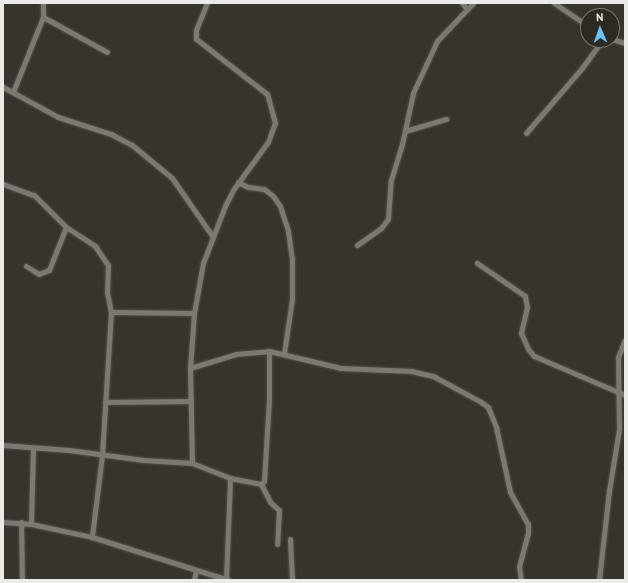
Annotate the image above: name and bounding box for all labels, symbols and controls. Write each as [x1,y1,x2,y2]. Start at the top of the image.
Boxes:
north arrow [580,8,620,48]
text: N [596,10,603,24]

